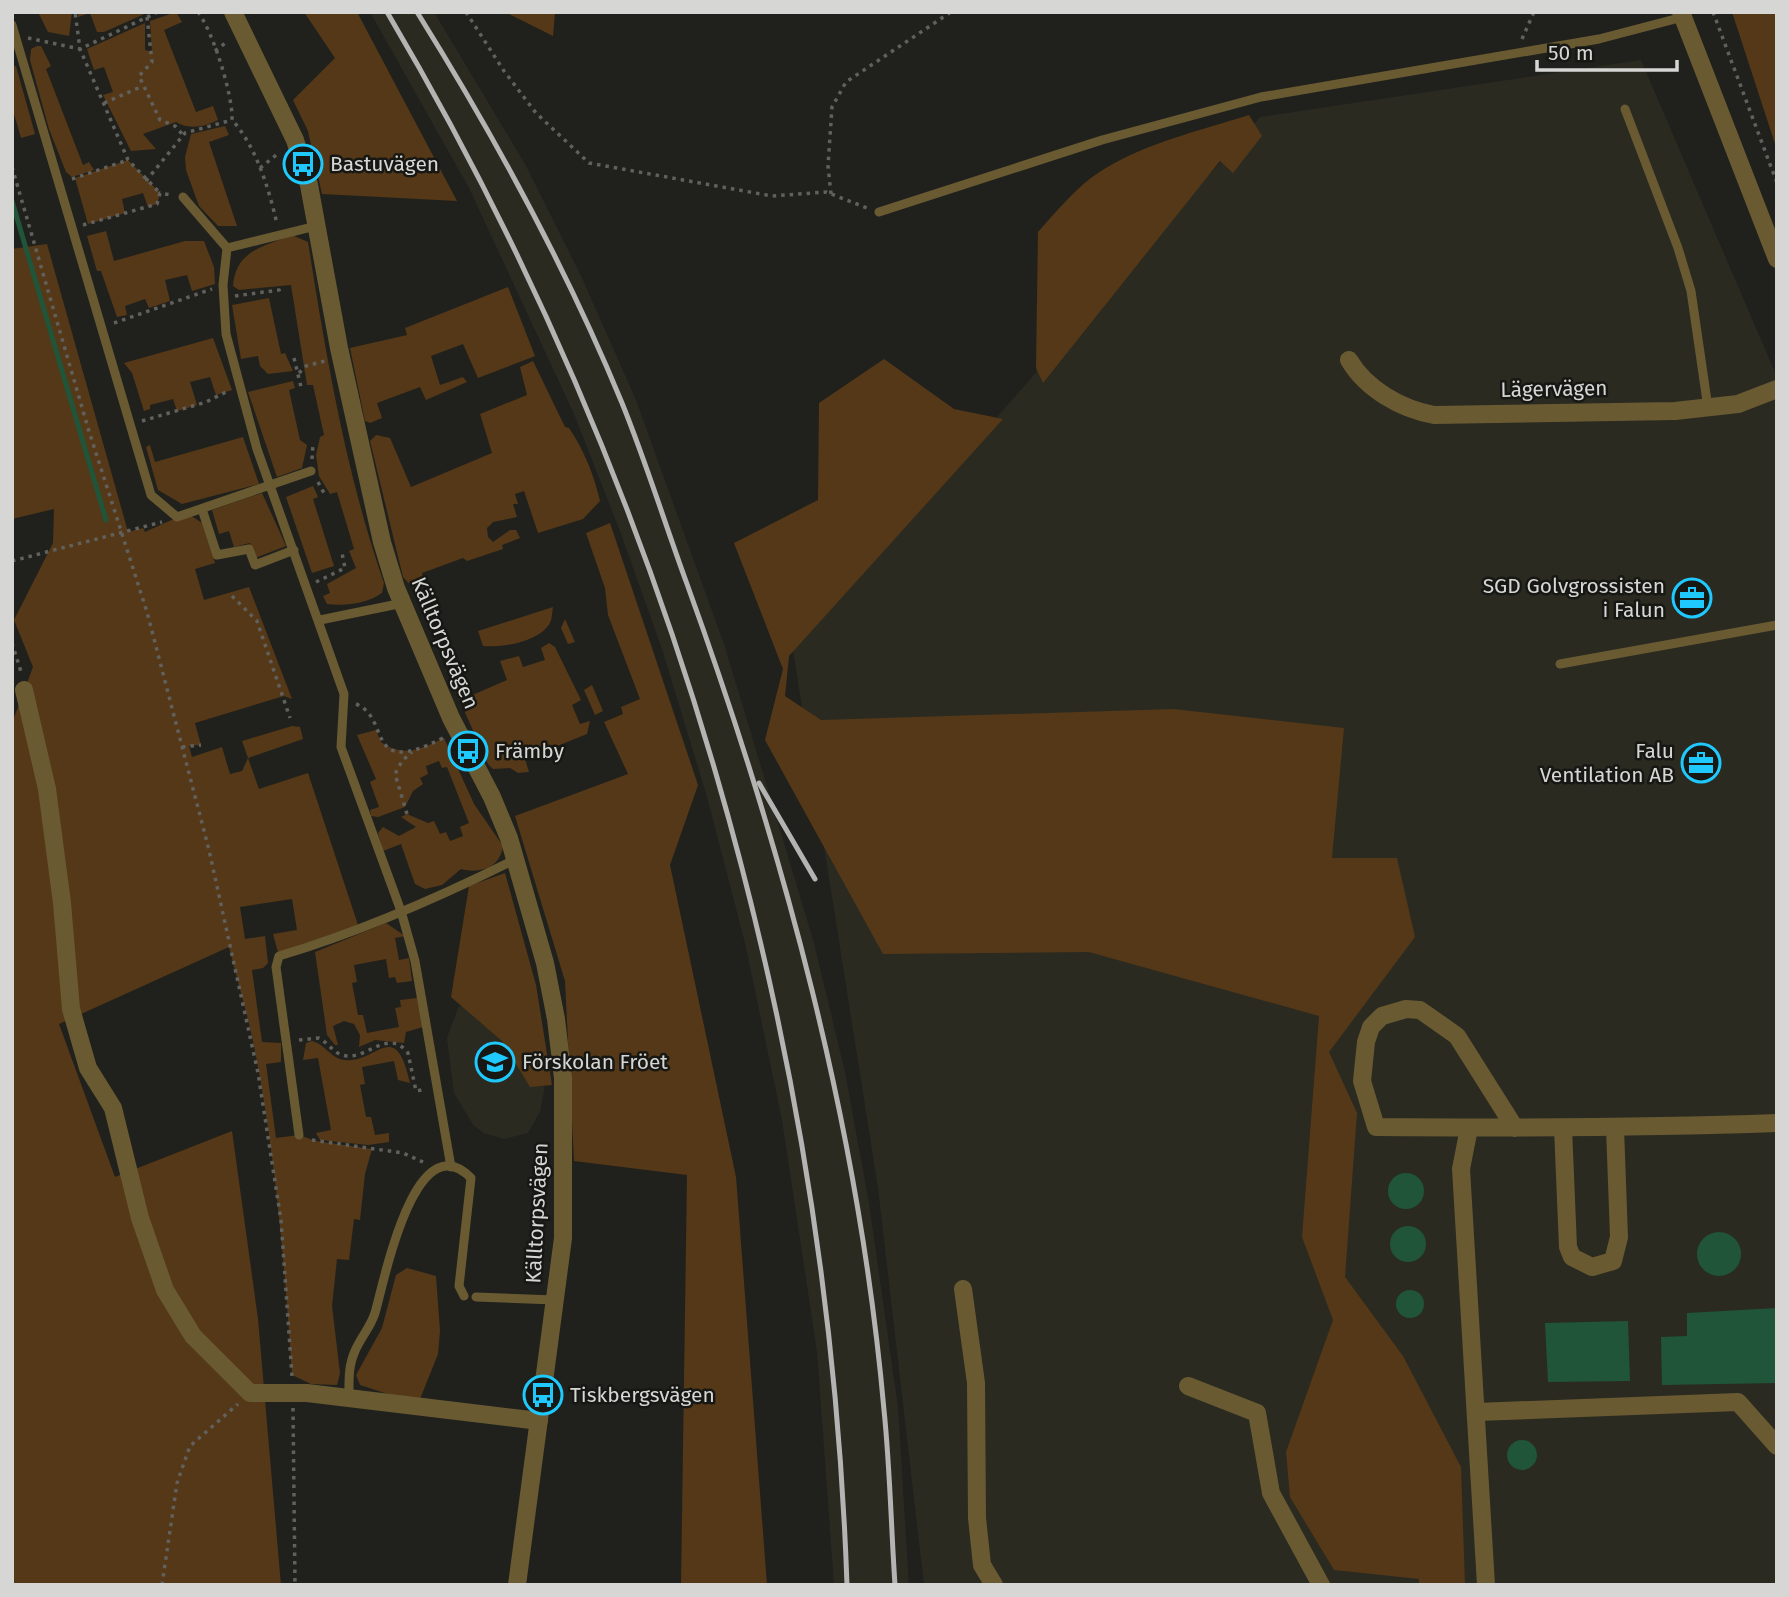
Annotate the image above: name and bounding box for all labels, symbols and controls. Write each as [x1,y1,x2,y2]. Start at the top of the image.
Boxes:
scale bar [1537,28,1677,72]
text: 50 m [1548,40,1594,66]
bus stop icon: Bastuvägen [282,143,324,185]
place label: Bastuvägen [330,151,439,177]
street label: Lägervägen [1500,375,1608,403]
street label: Källtorpsvägen [406,573,484,713]
place label: SGD Golvgrossisten i Falun [1483,573,1665,623]
office icon: SGD Golvgrossisten i Falun [1671,577,1713,619]
bus stop icon: Främby [447,730,489,772]
place label: Främby [495,738,565,764]
place label: Falu Ventilation AB [1540,738,1674,788]
office icon: Falu Ventilation AB [1680,742,1722,784]
school or university icon: Förskolan Fröet [474,1041,516,1083]
place label: Förskolan Fröet [522,1049,668,1075]
street label: Källtorpsvägen [520,1142,554,1284]
bus stop icon: Tiskbergsvägen [522,1374,564,1416]
place label: Tiskbergsvägen [570,1382,715,1408]

